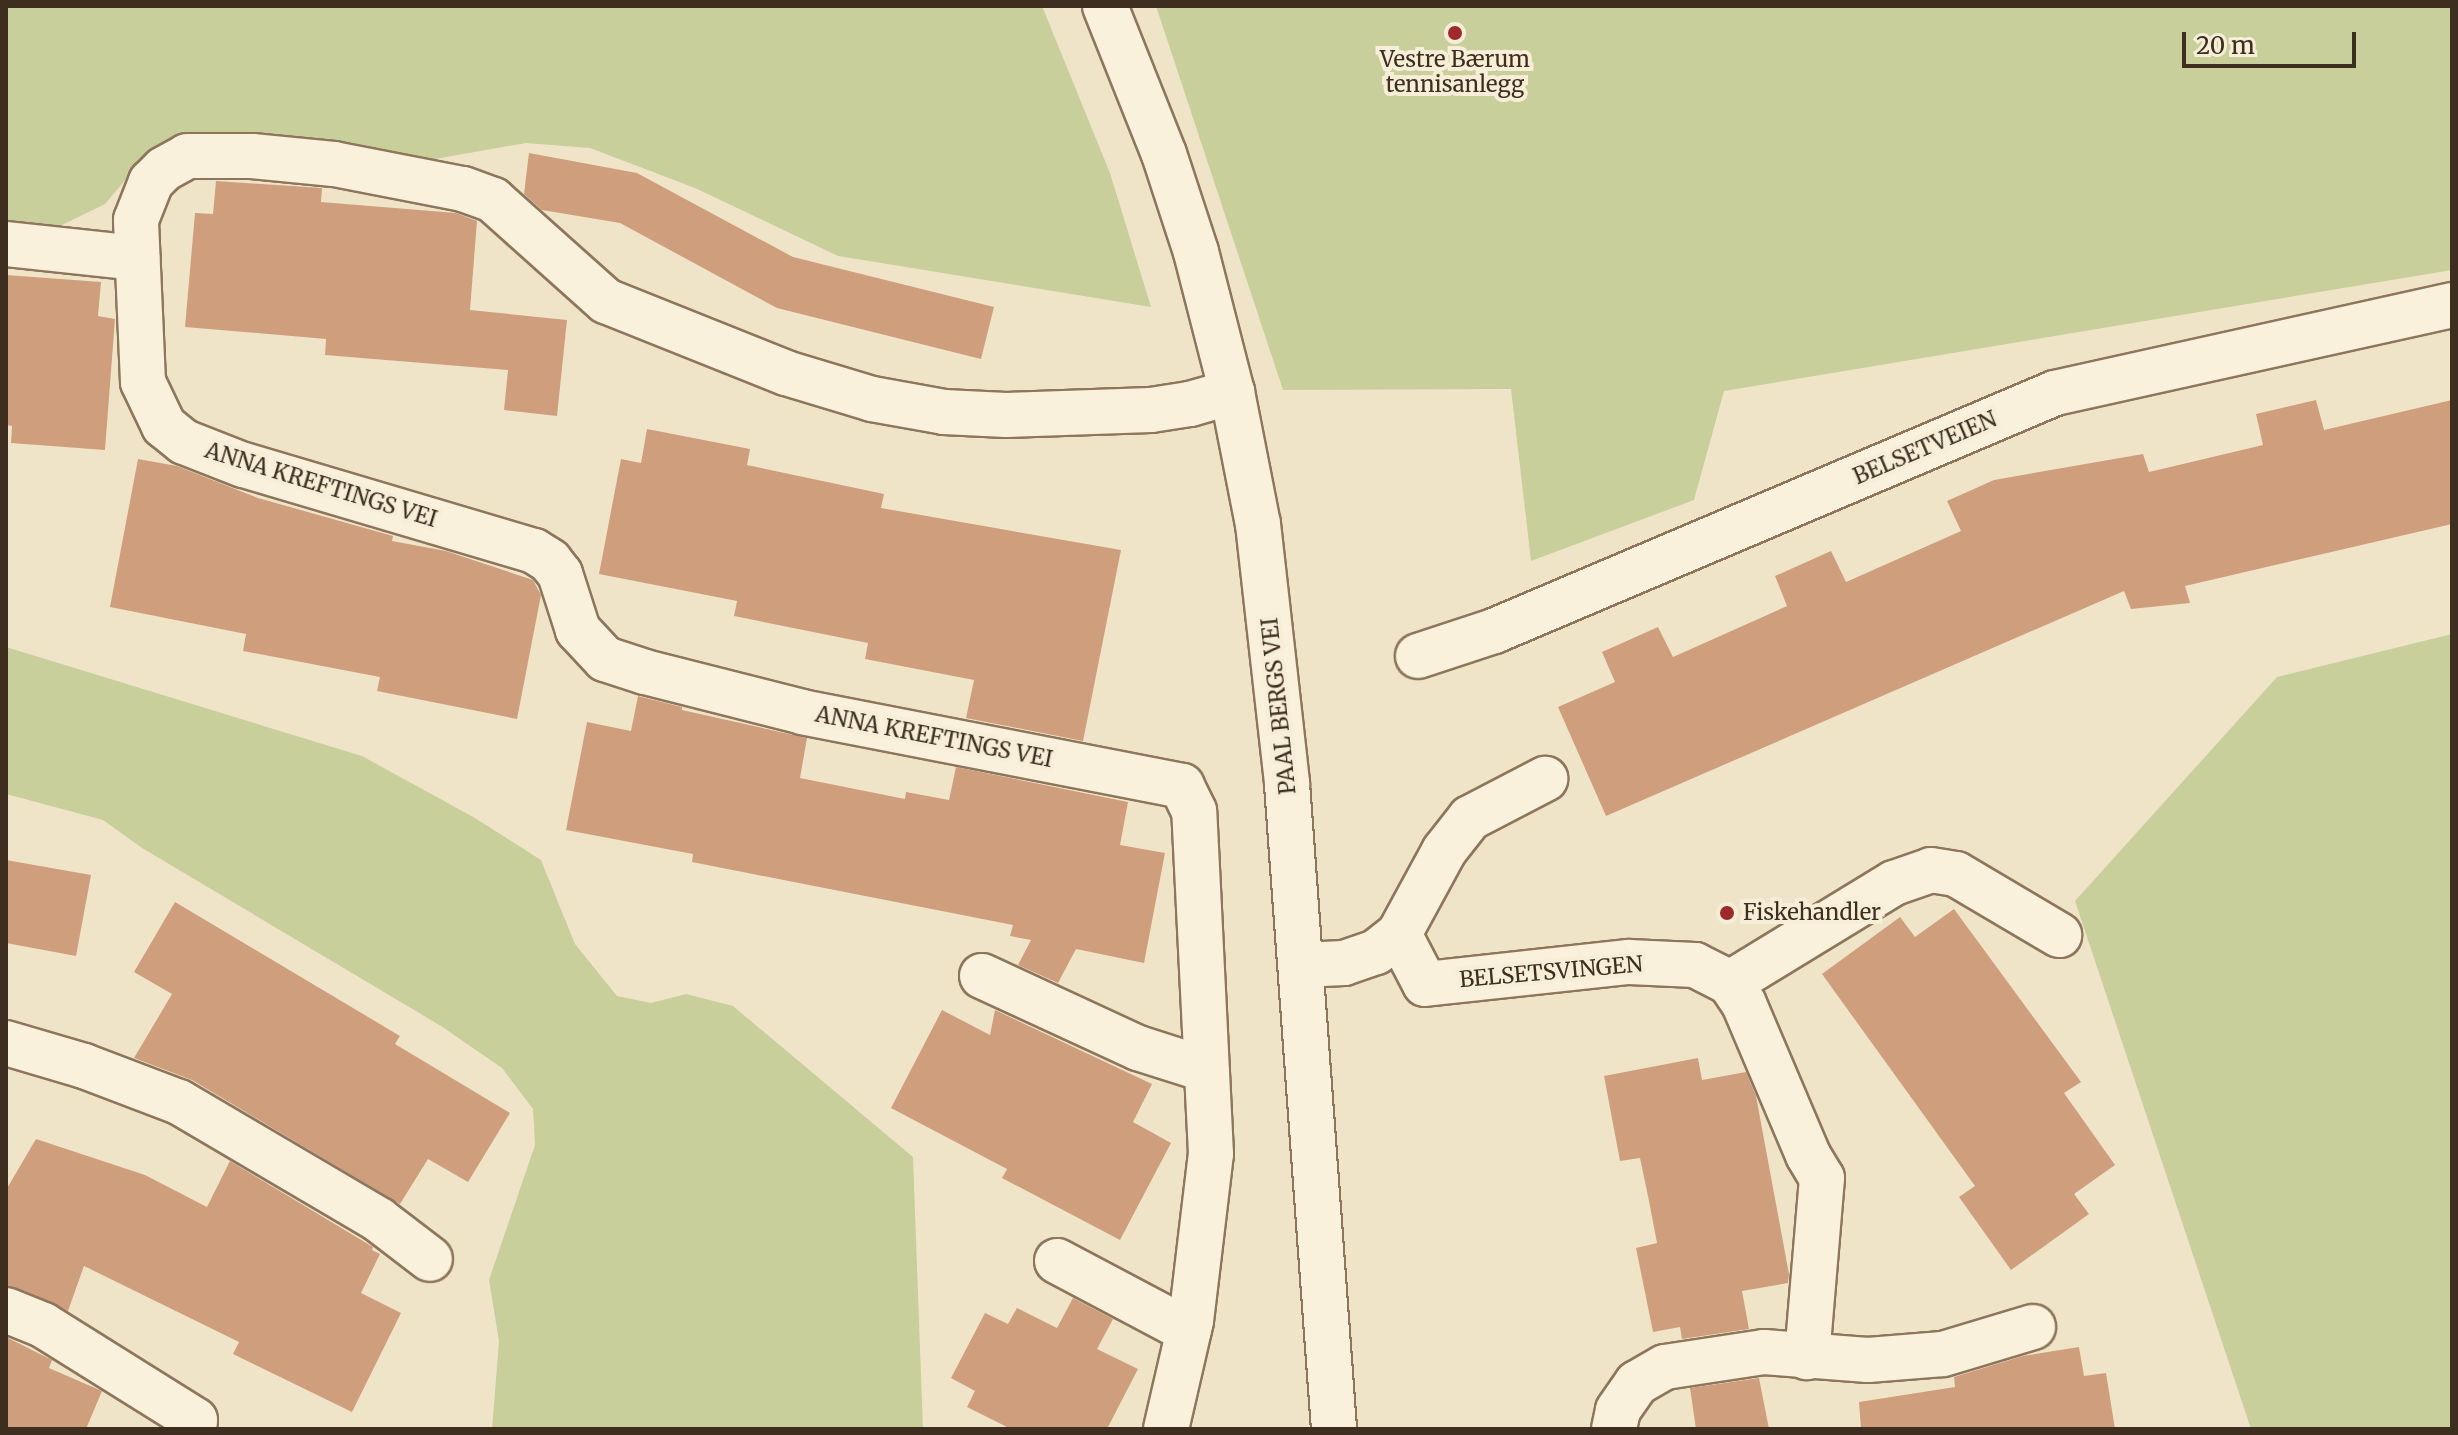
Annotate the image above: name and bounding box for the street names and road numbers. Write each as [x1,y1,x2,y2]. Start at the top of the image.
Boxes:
street label: BELSETVEIEN [1849,406,2001,490]
street label: ANNA KREFTINGS VEI [202,437,440,533]
street label: PAAL BERGS VEI [1257,616,1301,796]
street label: ANNA KREFTINGS VEI [813,701,1055,773]
street label: BELSETSVINGEN [1458,951,1644,993]

